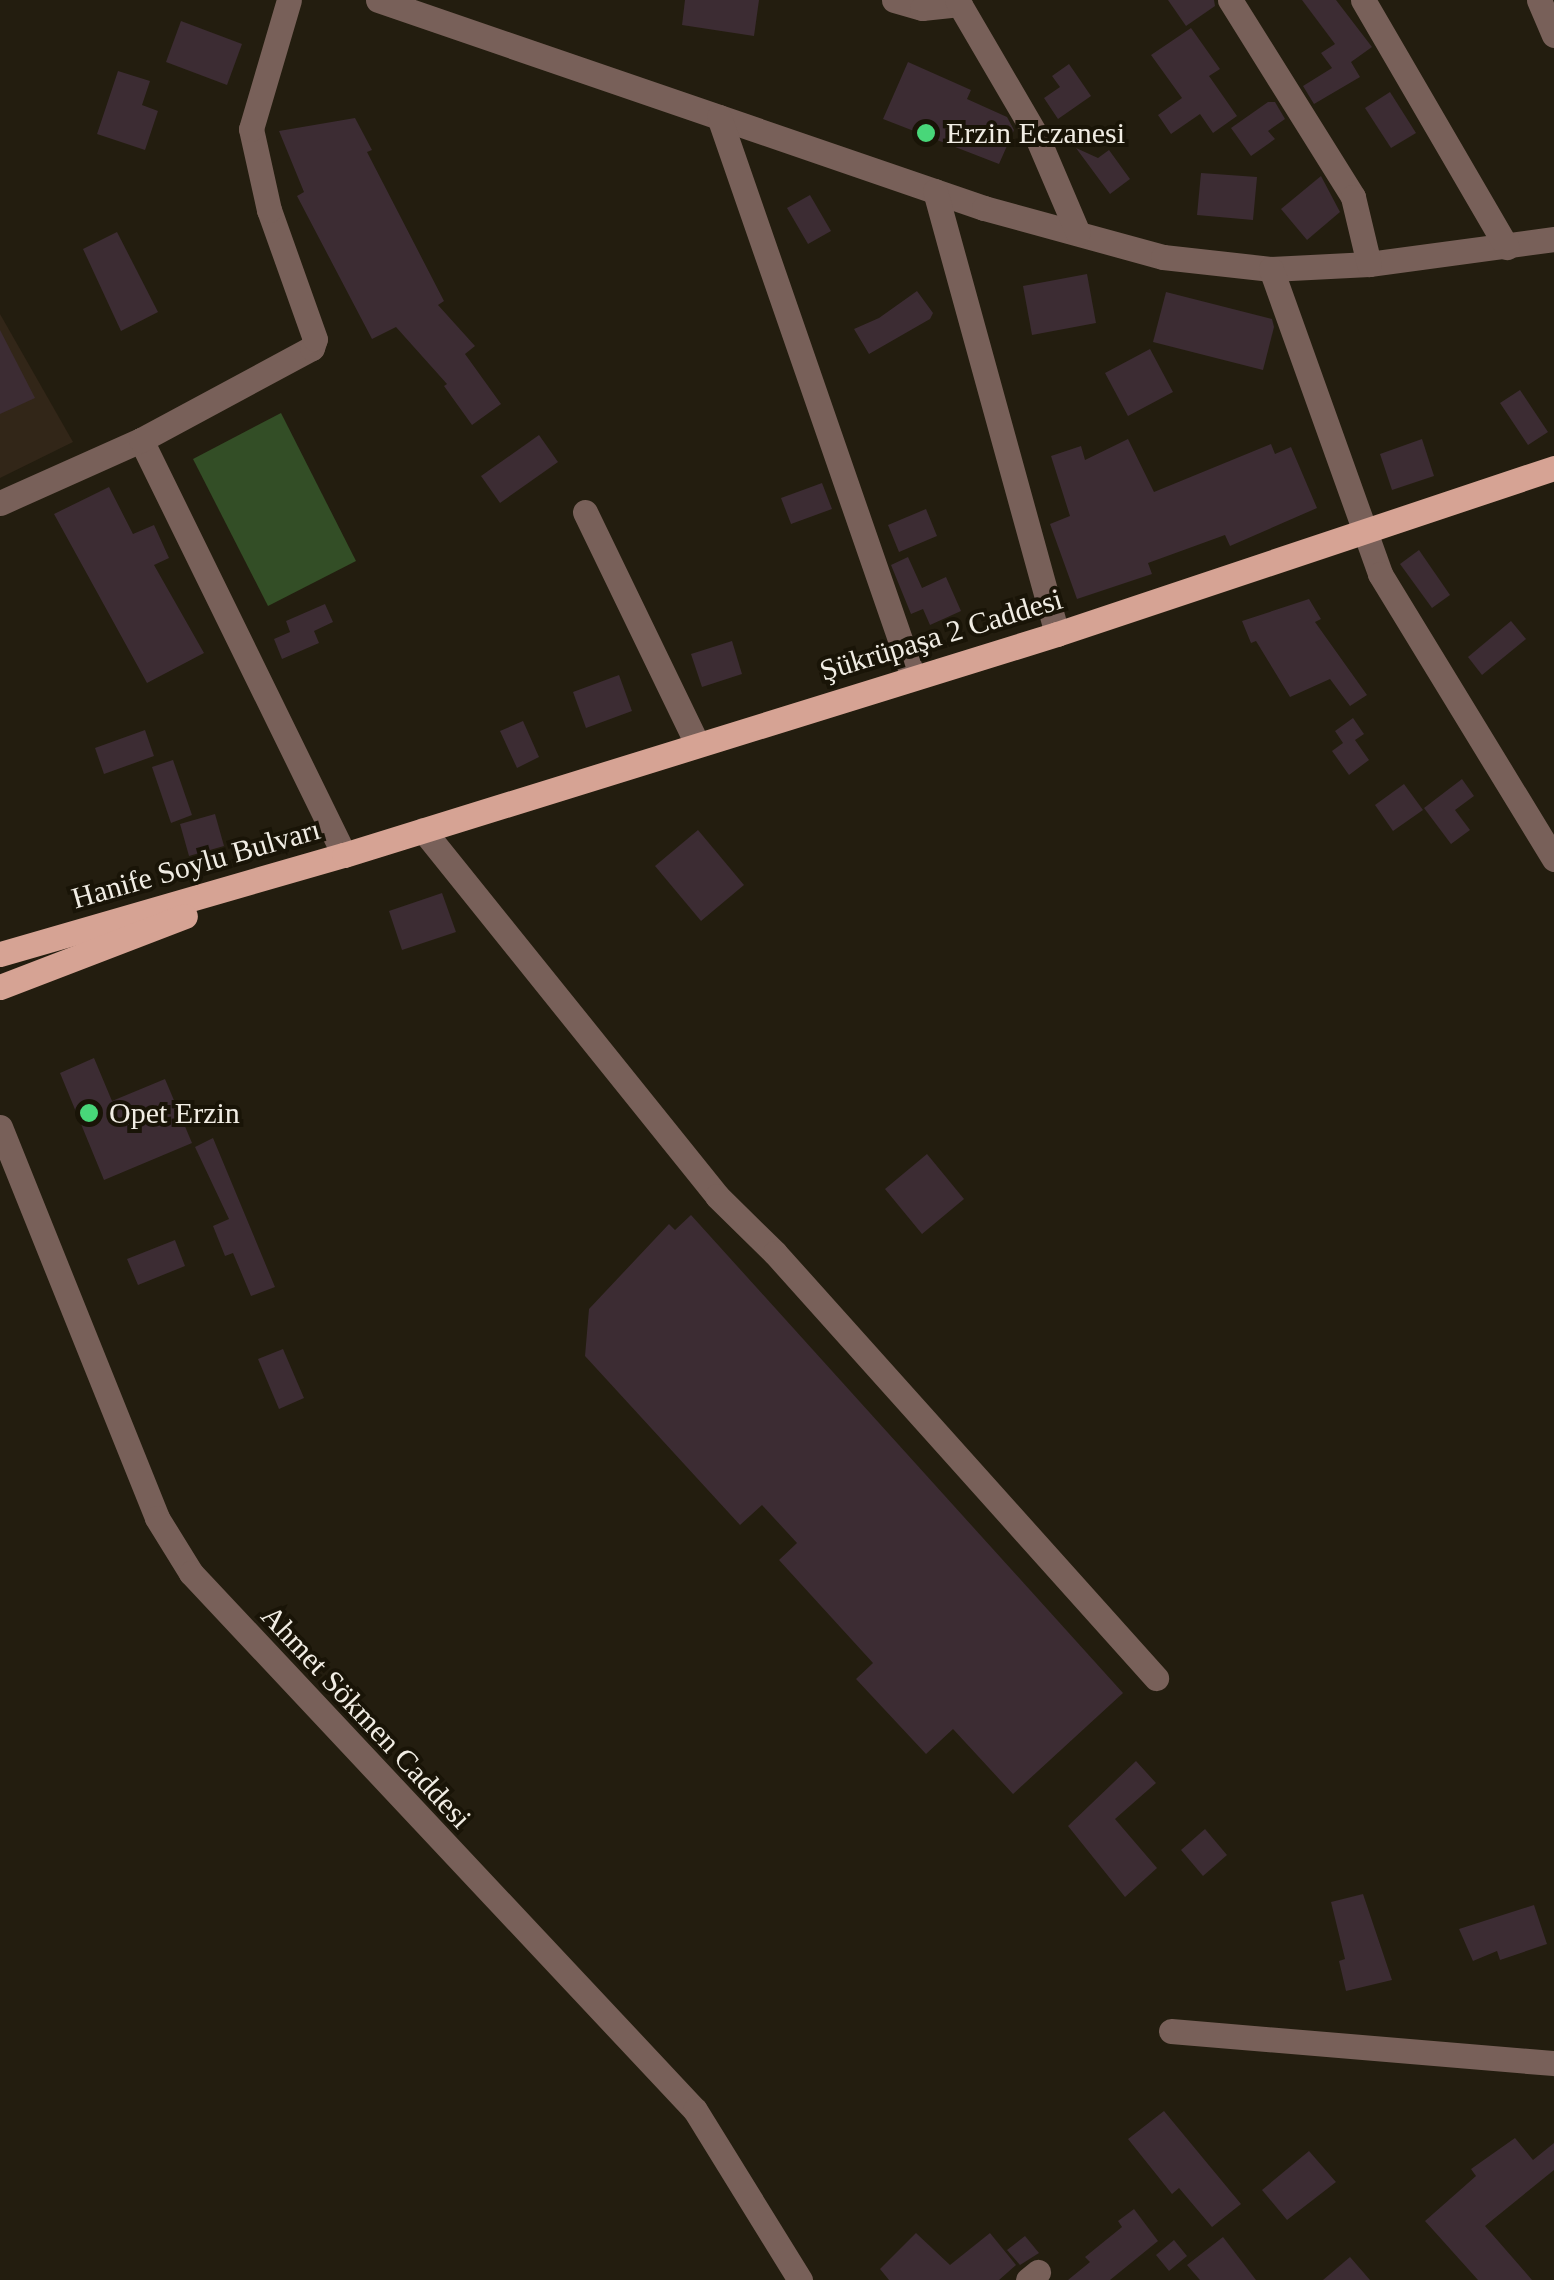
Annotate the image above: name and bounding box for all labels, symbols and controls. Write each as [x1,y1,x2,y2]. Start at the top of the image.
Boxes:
place label: Erzin Eczanesi [946,115,1125,151]
marker: Erzin Eczanesi [915,122,937,144]
street label: Şükrüpaşa 2 Caddesi [815,581,1067,689]
street label: Hanife Soylu Bulvarı [68,811,324,917]
place label: Opet Erzin [109,1095,240,1131]
marker: Opet Erzin [78,1102,100,1124]
street label: Ahmet Sökmen Caddesi [253,1598,479,1836]

